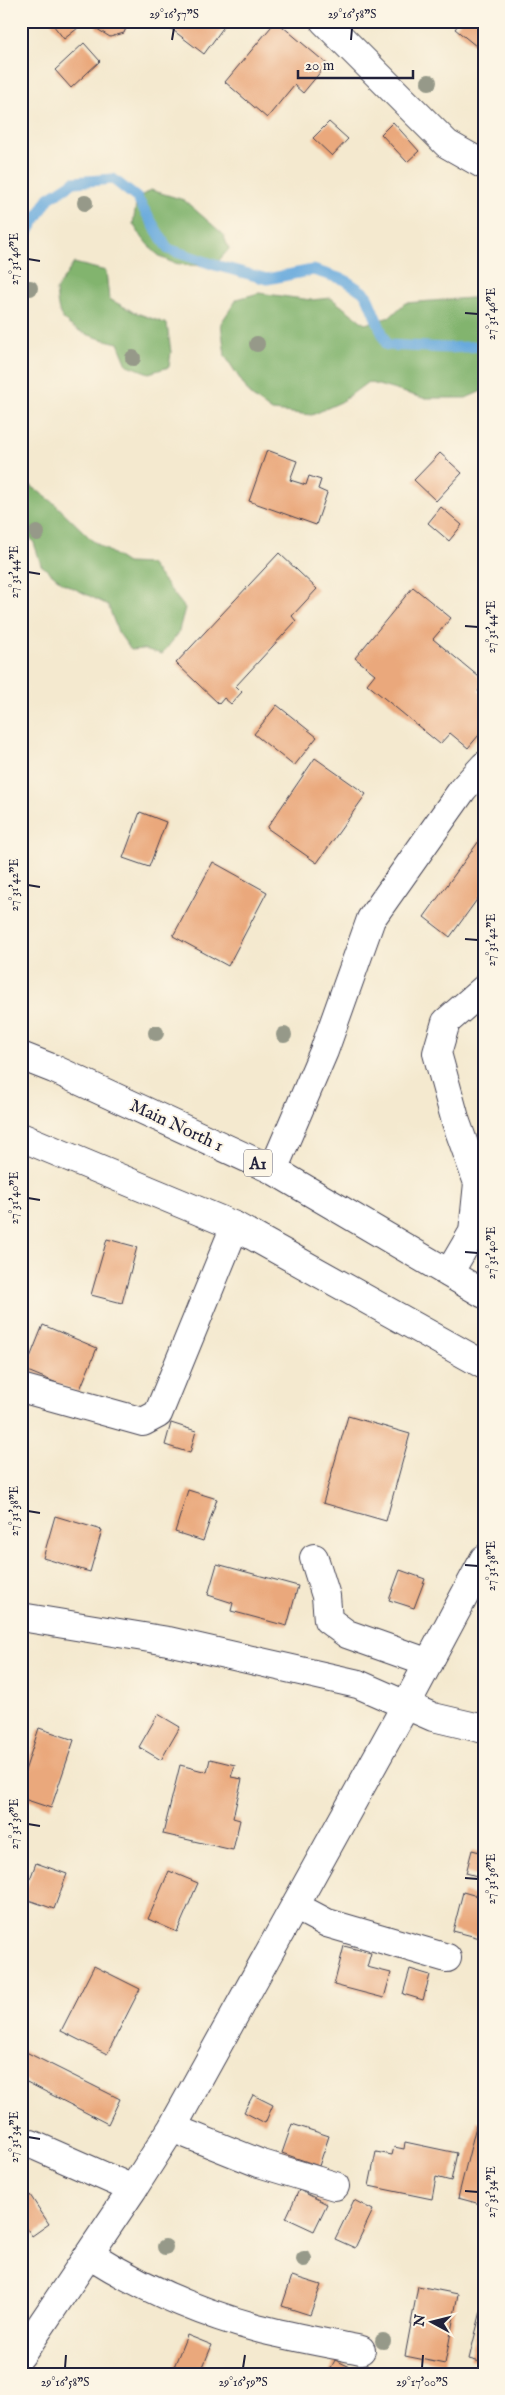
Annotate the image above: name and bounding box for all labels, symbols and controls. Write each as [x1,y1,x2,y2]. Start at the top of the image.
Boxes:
text: 29°16'57"S [149,7,199,22]
text: 29°16'58"S [328,7,376,22]
scale bar [298,48,412,80]
text: 20 m [305,56,335,75]
text: 27°31'46"E [7,233,22,285]
text: 27°31'46"E [484,288,499,340]
text: 27°31'44"E [7,545,22,599]
text: 27°31'44"E [484,600,499,654]
text: 27°31'42"E [7,859,22,911]
text: 27°31'42"E [484,914,499,966]
street label: Main North 1 [126,1095,227,1158]
road number: A1 [244,1150,272,1176]
text: 27°31'40"E [7,1171,22,1225]
text: 27°31'40"E [484,1226,499,1280]
text: 27°31'38"E [7,1486,22,1536]
text: 27°31'38"E [484,1541,499,1591]
text: 27°31'36"E [7,1799,22,1850]
text: 27°31'36"E [484,1854,499,1905]
text: 27°31'34"E [7,2111,22,2163]
text: 27°31'34"E [484,2166,499,2218]
north arrow [408,2298,458,2348]
text: N [410,2313,430,2329]
text: 29°16'58"S [41,2375,89,2390]
text: 29°16'59"S [218,2375,268,2390]
text: 29°17'00"S [396,2375,448,2390]

